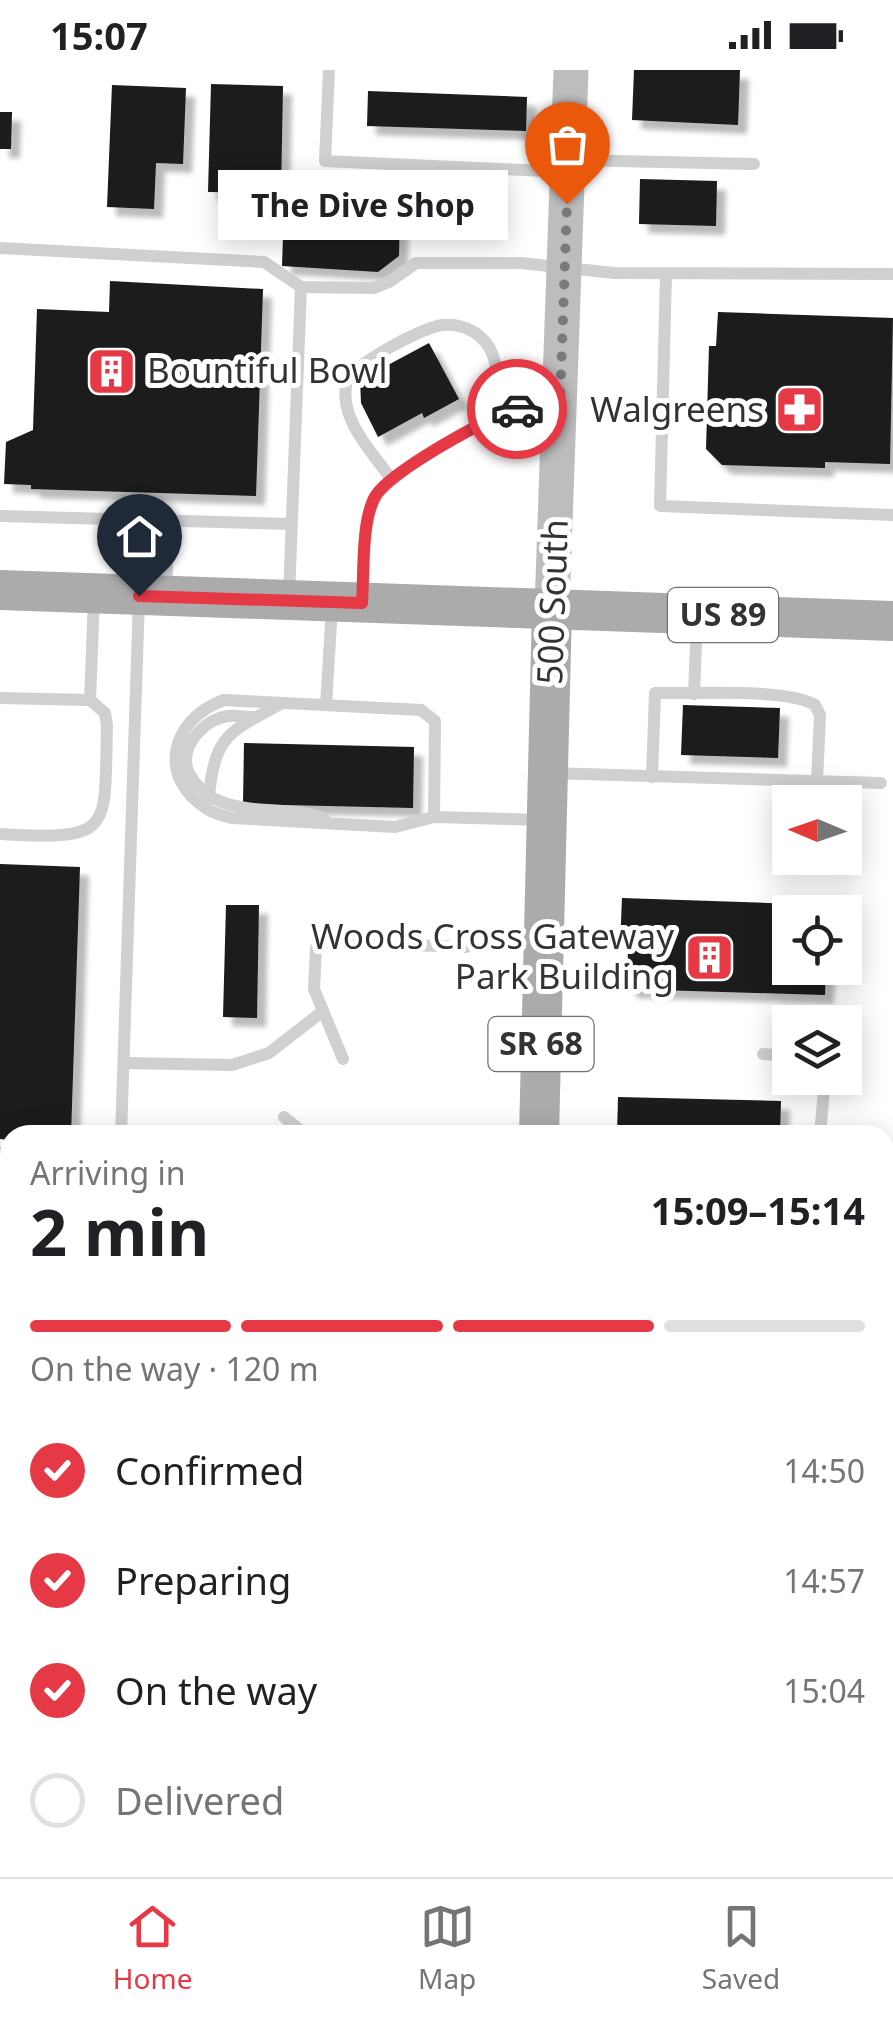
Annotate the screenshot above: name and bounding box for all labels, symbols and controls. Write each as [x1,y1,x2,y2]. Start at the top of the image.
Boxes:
text: 15:07 [50,9,148,61]
pin [525,102,610,205]
icon: bag [540,117,595,172]
callout: The Dive Shop [217,169,507,239]
text: The Dive Shop [251,183,475,226]
building icon: Bountiful Bowl [86,345,138,397]
place label: Bountiful Bowl [147,346,387,393]
courier [467,359,567,459]
icon: car [490,382,545,437]
pharmacy icon: Walgreens [773,384,825,436]
place label: Walgreens [590,385,764,432]
pin [97,494,182,597]
icon: home [112,509,167,564]
street label: 500 South [525,518,578,685]
road number: US 89 [668,588,778,642]
north arrow [772,785,862,875]
map controls [772,785,862,1095]
button: locate [772,895,862,985]
place label: Woods Cross Gateway Park Building [311,912,674,999]
building icon: Woods Cross Gateway Park Building [683,931,735,983]
button: layers [772,1005,862,1095]
road number: SR 68 [488,1017,594,1071]
text: Arriving in [30,1151,185,1194]
text: 15:09–15:14 [651,1184,865,1236]
text: 2 min [30,1187,209,1275]
text: On the way · 120 m [30,1347,319,1390]
icon: check [30,1443,85,1498]
text: Confirmed [115,1444,304,1496]
text: 14:50 [783,1449,865,1492]
icon: check [30,1553,85,1608]
text: Preparing [115,1554,291,1606]
text: 14:57 [783,1559,865,1602]
icon: check [30,1663,85,1718]
text: On the way [115,1664,317,1716]
text: 15:04 [783,1669,865,1712]
text: Delivered [115,1774,284,1826]
tab: Home [113,1899,192,1997]
tab: Map [418,1899,476,1997]
tab: Saved [702,1899,780,1997]

